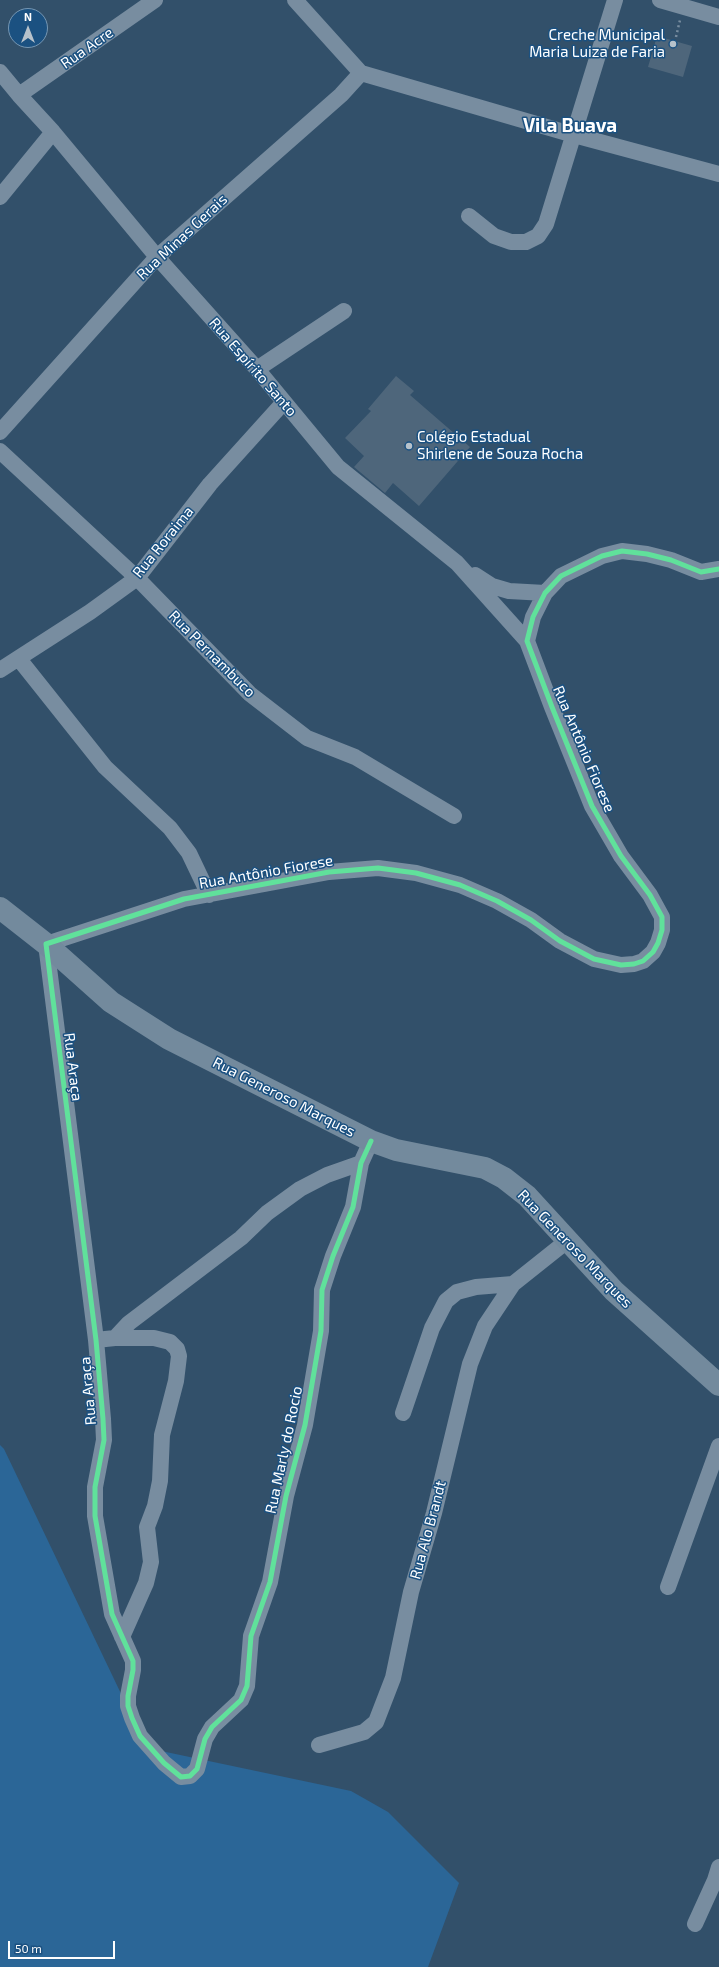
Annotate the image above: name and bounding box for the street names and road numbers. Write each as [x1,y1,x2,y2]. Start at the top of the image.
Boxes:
street label: Rua Acre [57,23,117,73]
street label: Rua Minas Gerais [133,190,231,284]
street label: Rua Espírito Santo [205,314,301,420]
street label: Rua Roraima [129,503,197,581]
street label: Rua Pernambuco [165,607,259,701]
street label: Rua Antônio Fiorese [549,683,619,815]
street label: Rua Antônio Fiorese [198,851,334,893]
street label: Rua Araça [60,1032,86,1102]
street label: Rua Generoso Marques [210,1053,358,1141]
street label: Rua Generoso Marques [514,1186,636,1312]
street label: Rua Araça [76,1356,100,1426]
street label: Rua Marly do Rocio [262,1385,306,1515]
street label: Rua Alo Brandt [406,1479,450,1581]

